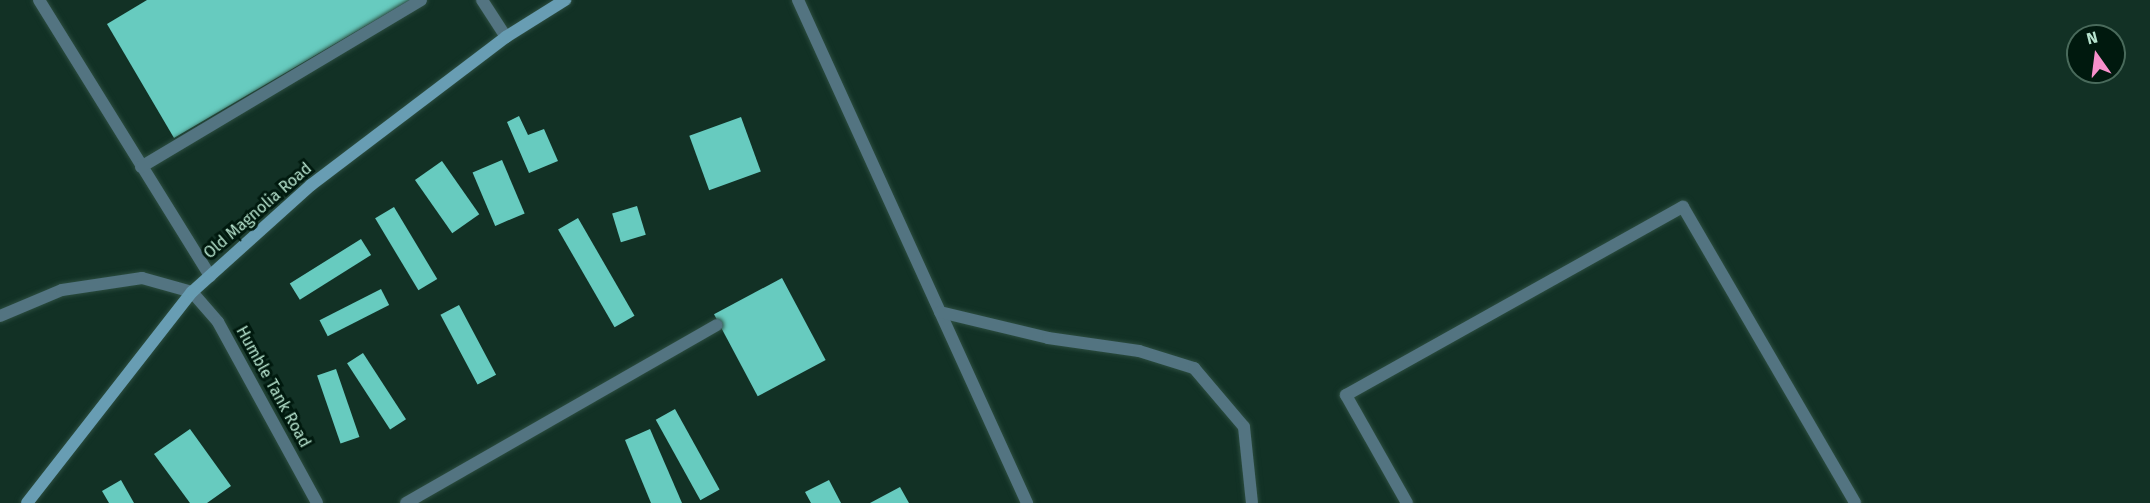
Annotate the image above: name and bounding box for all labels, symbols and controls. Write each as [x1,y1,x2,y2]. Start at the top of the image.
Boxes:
north arrow [2066,24,2126,84]
text: N [2085,27,2099,48]
street label: Old Magnolia Road [200,159,316,263]
street label: Humble Tank Road [232,323,314,451]

